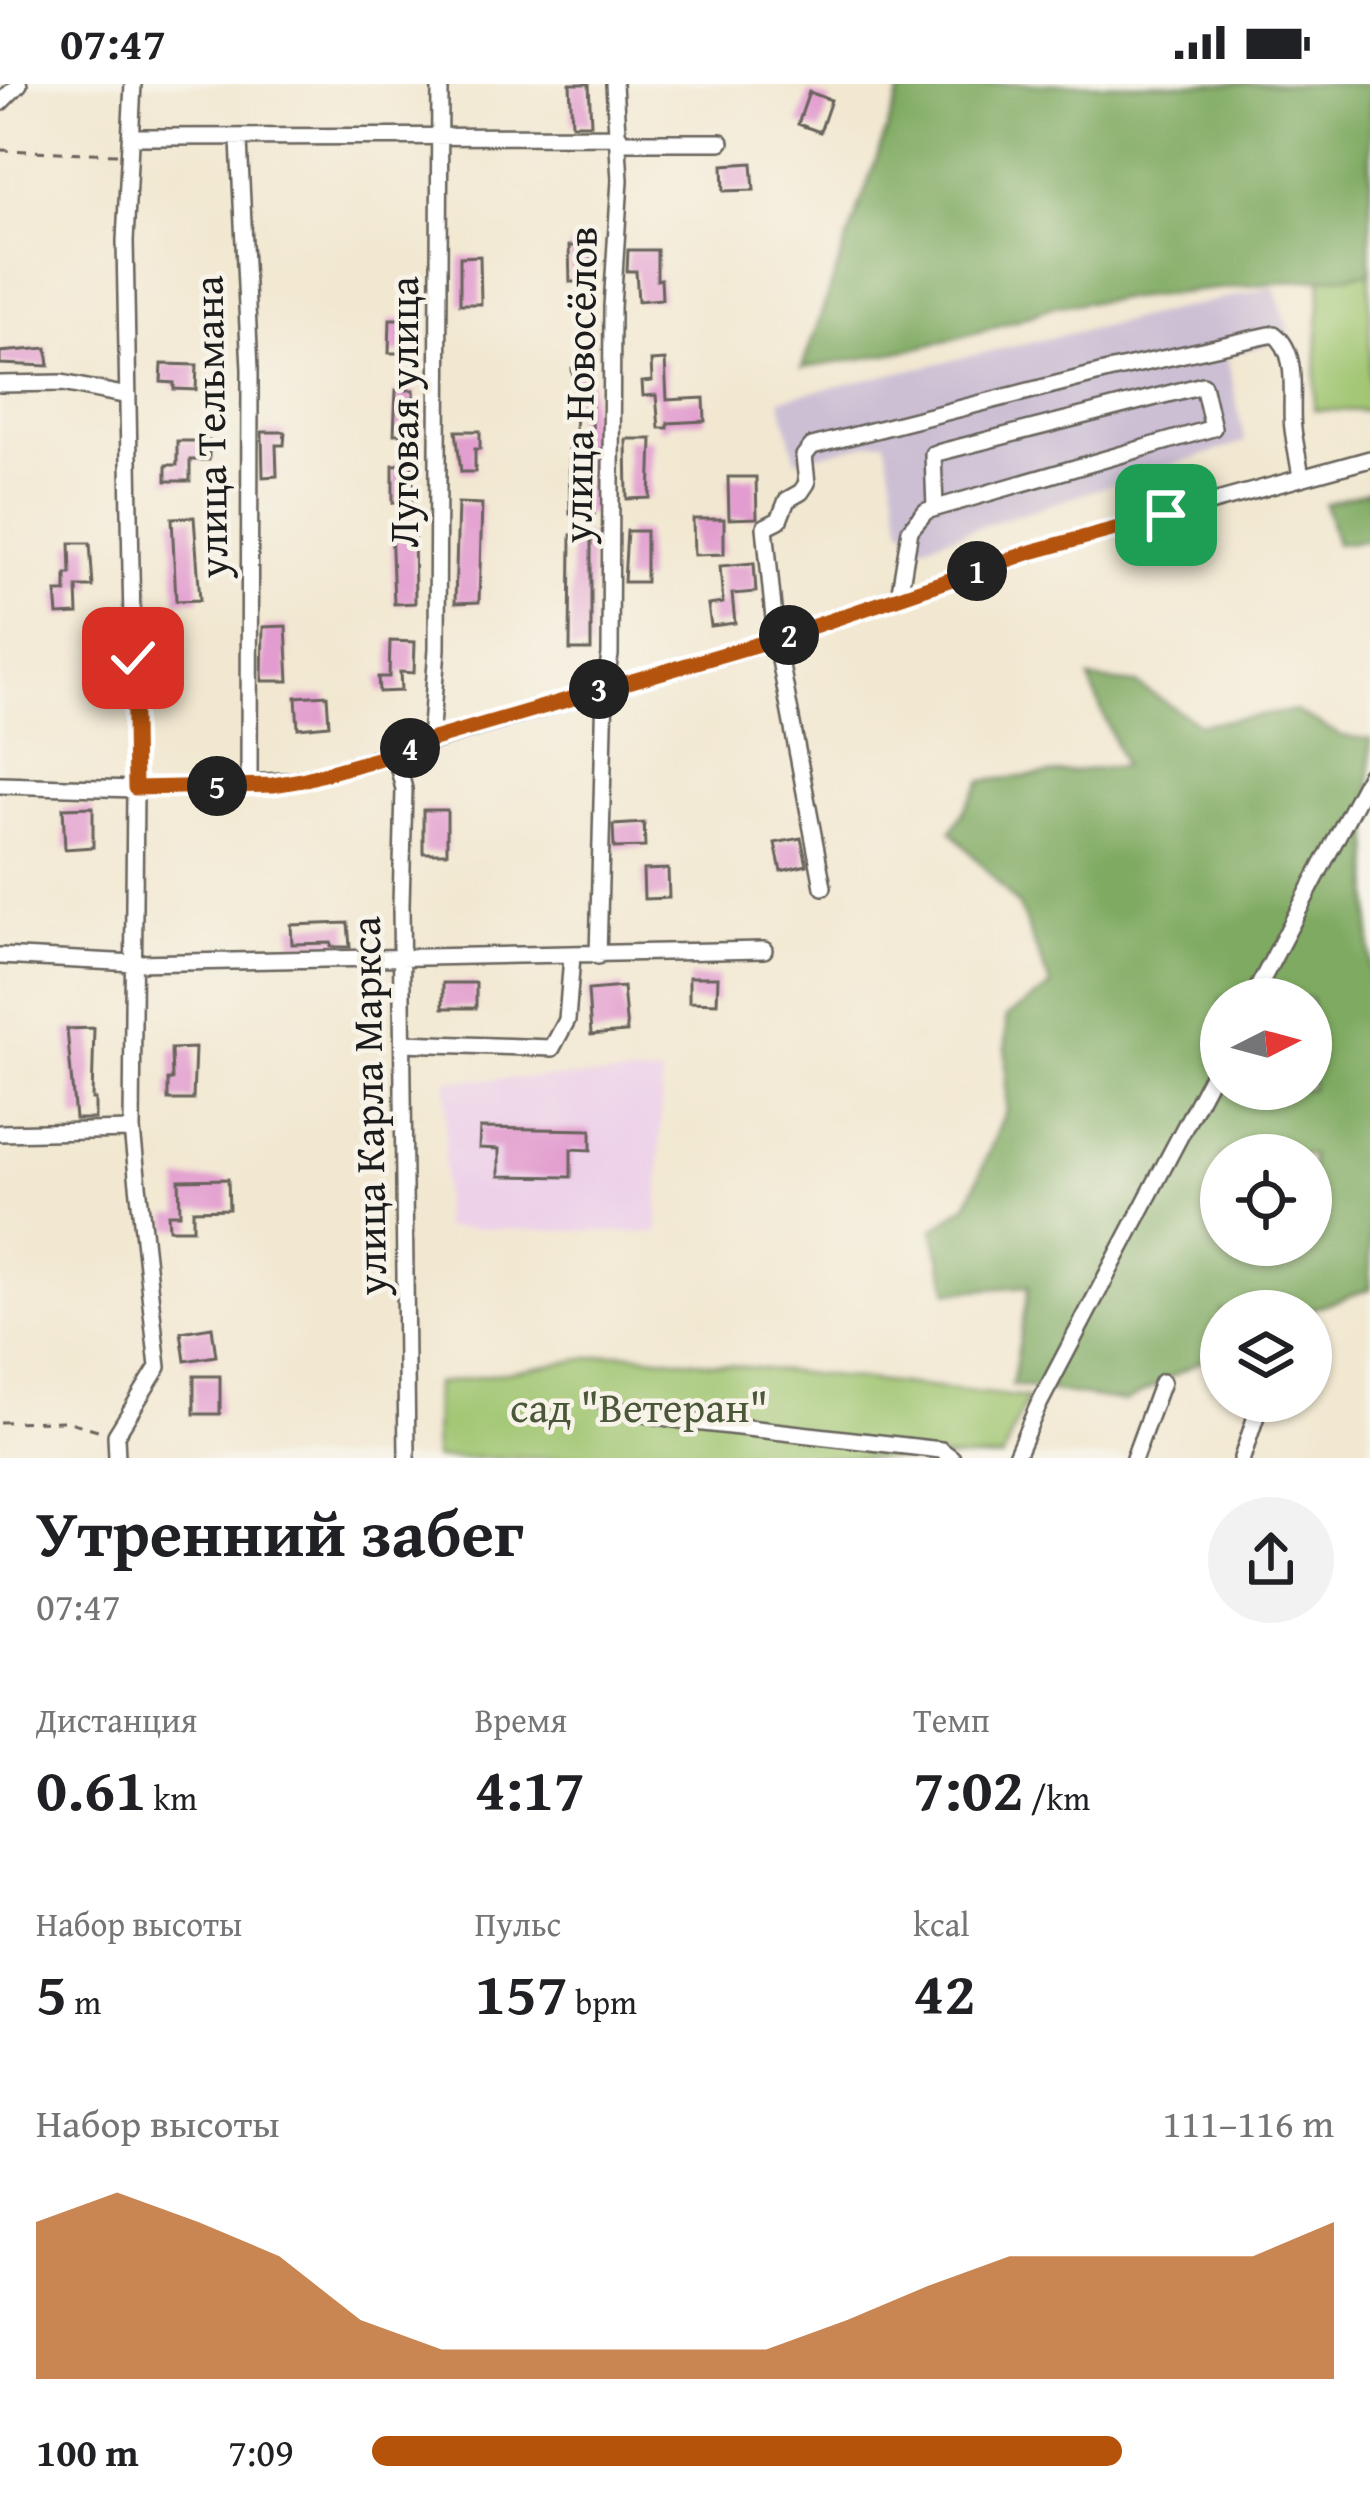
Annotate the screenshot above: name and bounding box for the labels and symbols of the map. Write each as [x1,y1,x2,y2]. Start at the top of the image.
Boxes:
street label: улица Новосёлов [545,226,612,545]
street label: улица Тельмана [176,275,243,580]
street label: Луговая улица [372,276,433,548]
pin [1115,464,1217,566]
pin: 1 [947,541,1007,601]
pin: 2 [759,605,819,665]
pin [82,607,184,709]
pin: 3 [569,659,629,719]
pin: 4 [380,718,440,778]
pin: 5 [187,756,247,816]
street label: улица Карла Маркса [334,916,401,1297]
north arrow [1200,978,1332,1110]
park label: сад "Ветеран" [510,1376,768,1437]

